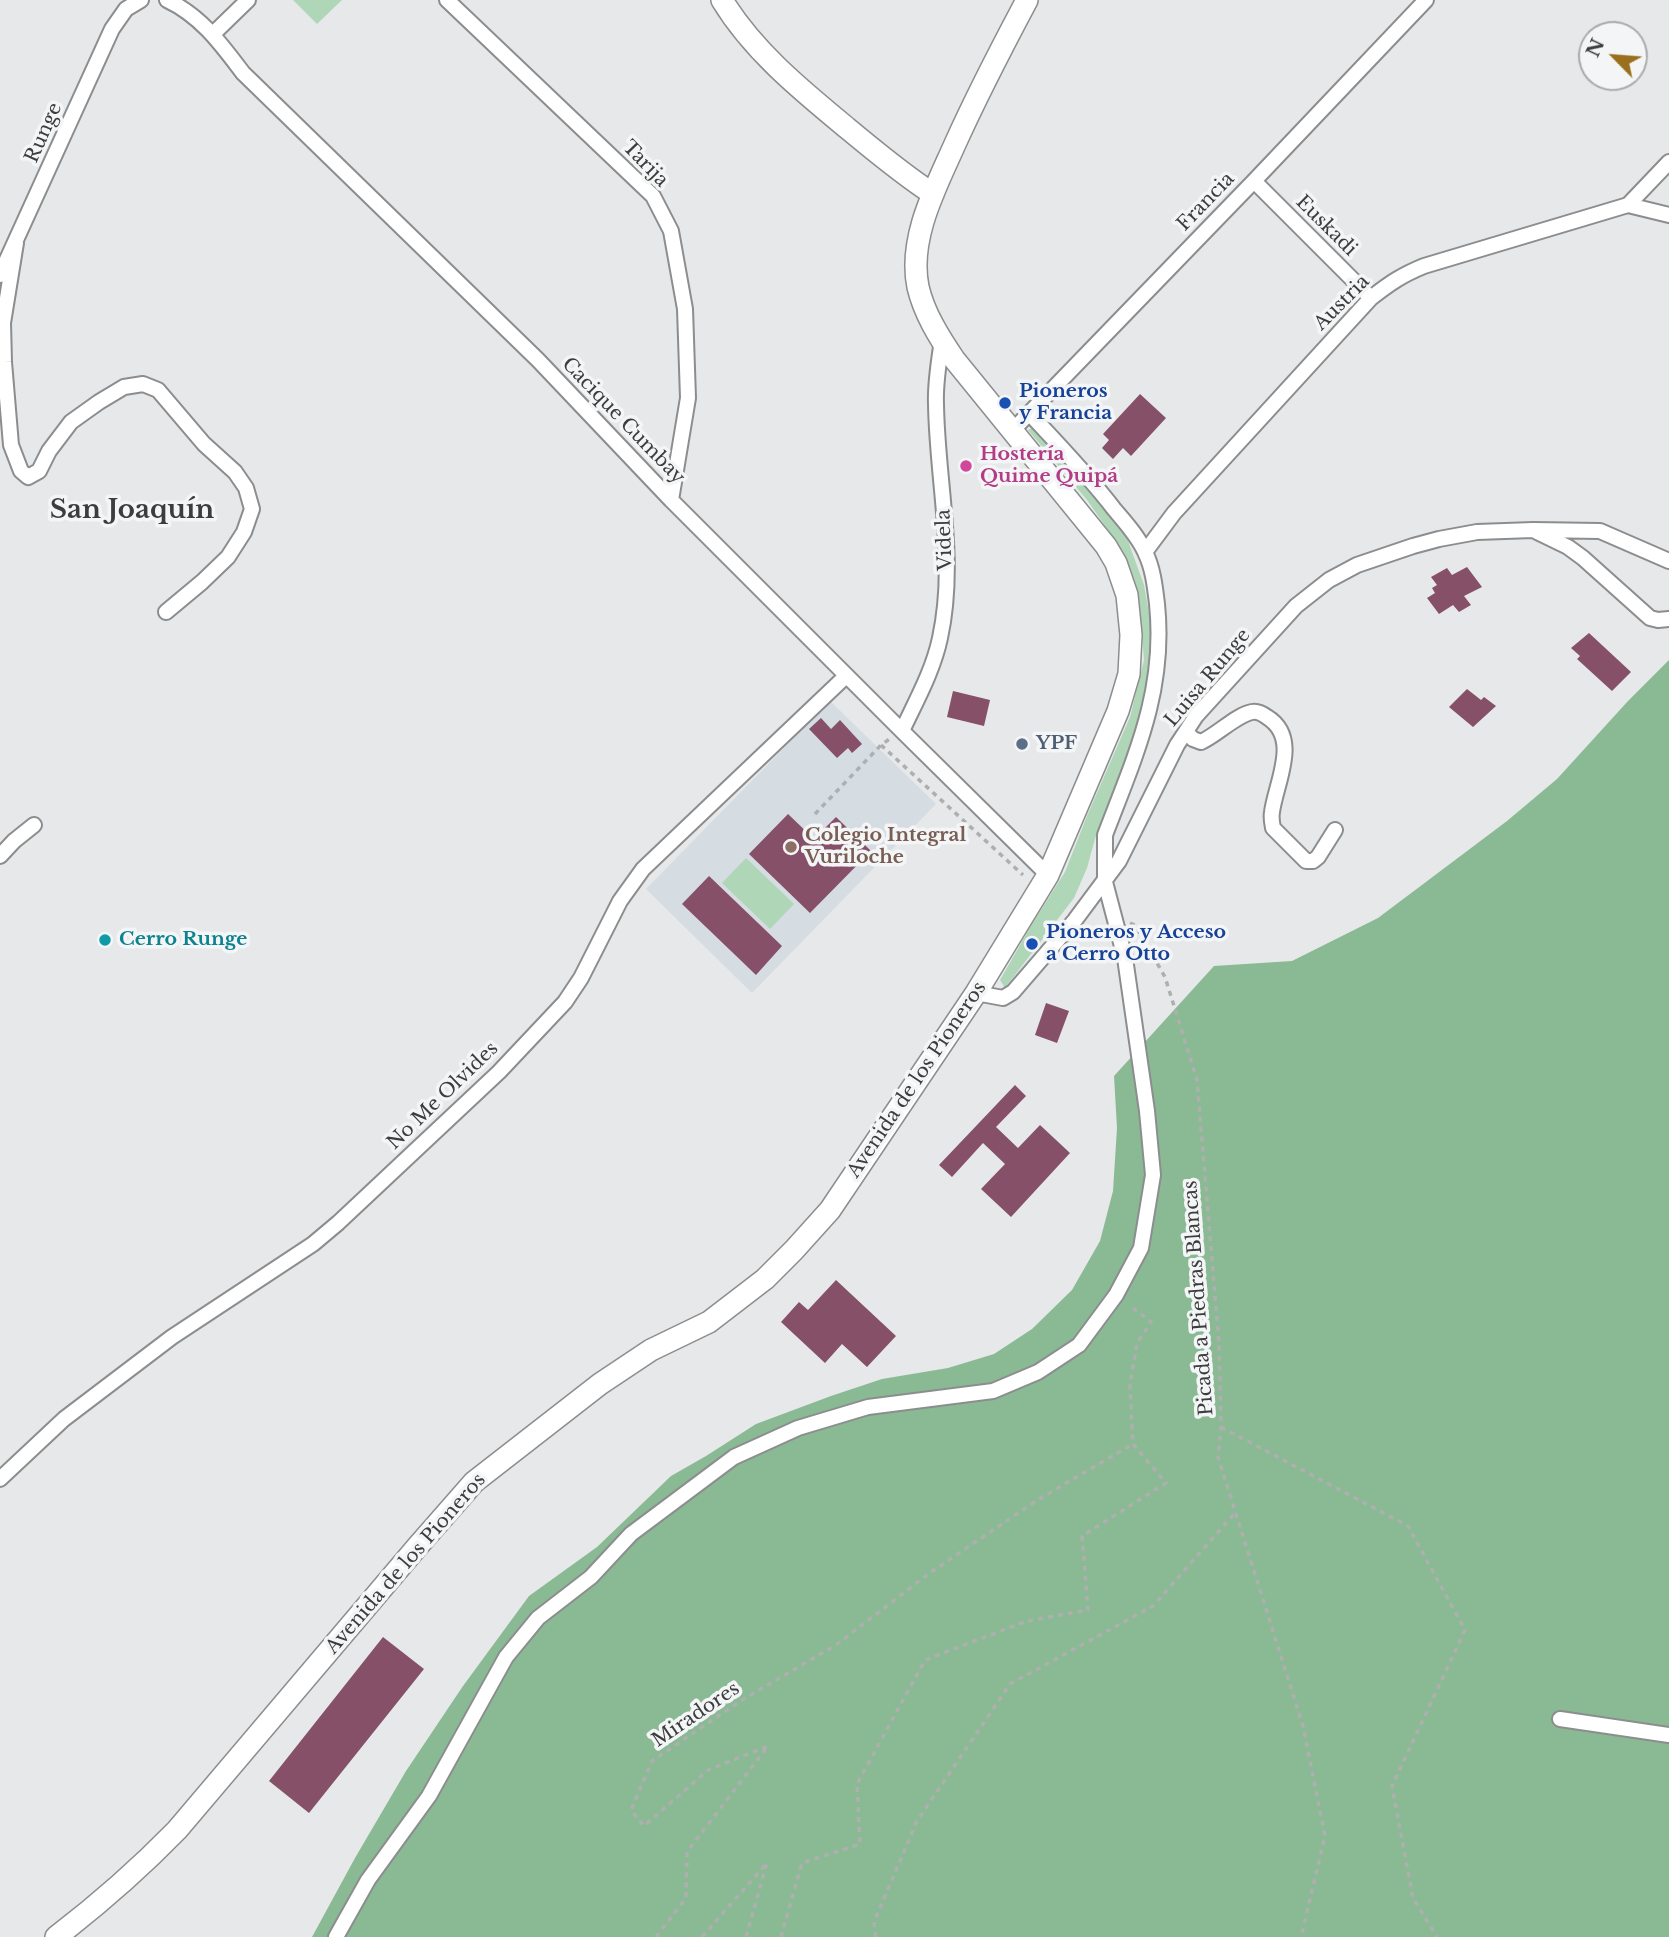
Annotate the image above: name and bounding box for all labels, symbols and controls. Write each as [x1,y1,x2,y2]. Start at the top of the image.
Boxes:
north arrow [1578,21,1648,91]
text: N [1581,35,1610,61]
street label: Runge [21,100,67,166]
street label: Tarija [617,136,673,192]
street label: Francia [1173,168,1239,236]
street label: Euskadi [1291,191,1361,261]
street label: Austria [1310,271,1374,335]
street label: Cacique Cumbay [557,353,689,489]
place label: Pioneros y Francia [1019,381,1112,425]
marker: Pioneros y Francia [997,395,1013,411]
place label: Hostería Quime Quipá [980,444,1118,488]
marker: Hostería Quime Quipá [958,458,974,474]
district label: San Joaquín [50,495,214,527]
street label: Videla [933,509,957,571]
street label: Luisa Runge [1161,624,1255,732]
place label: YPF [1036,733,1077,755]
marker: YPF [1014,736,1030,752]
place label: Colegio Integral Vuriloche [805,825,966,869]
marker: Colegio Integral Vuriloche [783,839,799,855]
place label: Pioneros y Acceso a Cerro Otto [1046,922,1226,966]
place label: Cerro Runge [119,929,247,951]
marker: Cerro Runge [97,932,113,948]
marker: Pioneros y Acceso a Cerro Otto [1024,936,1040,952]
street label: Avenida de los Pioneros [843,978,991,1182]
street label: No Me Olvides [383,1037,503,1155]
street label: Picada a Piedras Blancas [1179,1180,1219,1416]
street label: Avenida de los Pioneros [321,1469,491,1659]
street label: Miradores [648,1677,744,1753]

